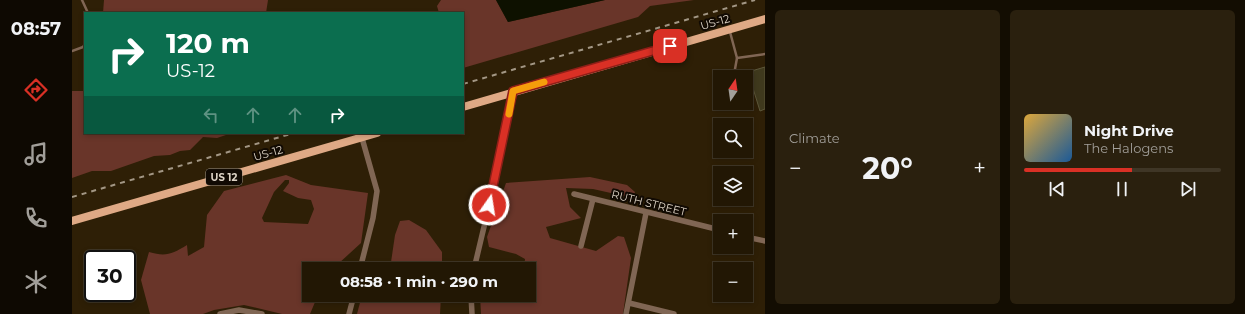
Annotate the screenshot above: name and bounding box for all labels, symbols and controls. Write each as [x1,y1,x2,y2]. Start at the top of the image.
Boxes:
street label: US-12 [699,11,731,33]
text: 08:57 [11,18,61,40]
text: 120 m [166,26,250,60]
icon: right [100,28,152,80]
pin [653,29,687,63]
icon: arrive [659,35,681,57]
text: US-12 [166,60,215,82]
north arrow [713,70,753,110]
map controls [713,70,753,302]
icon: directions [22,76,50,104]
icon: left [200,104,222,126]
icon: ahead [242,104,264,126]
icon: ahead [284,104,306,126]
icon: right [326,104,348,126]
button: search [713,118,753,158]
text: Night Drive [1084,121,1174,140]
text: Climate [789,130,840,146]
icon: music [22,140,50,168]
text: The Halogens [1084,140,1173,156]
street label: US-12 [252,142,284,164]
text: 20° [862,150,913,187]
text: − [789,155,802,182]
text: + [973,155,986,182]
button: layers [713,166,753,206]
road number: US 12 [206,169,242,185]
icon: previous [1046,178,1068,200]
icon: pause [1111,178,1133,200]
icon: next [1177,178,1199,200]
position arrow [468,184,510,226]
street label: RUTH STREET [610,187,689,219]
icon: phone [22,204,50,232]
button: + [713,214,753,254]
speed limit sign: 30 [84,250,136,302]
button: − [713,262,753,302]
icon: climate [22,268,50,296]
text: 08:58 · 1 min · 290 m [340,272,498,291]

